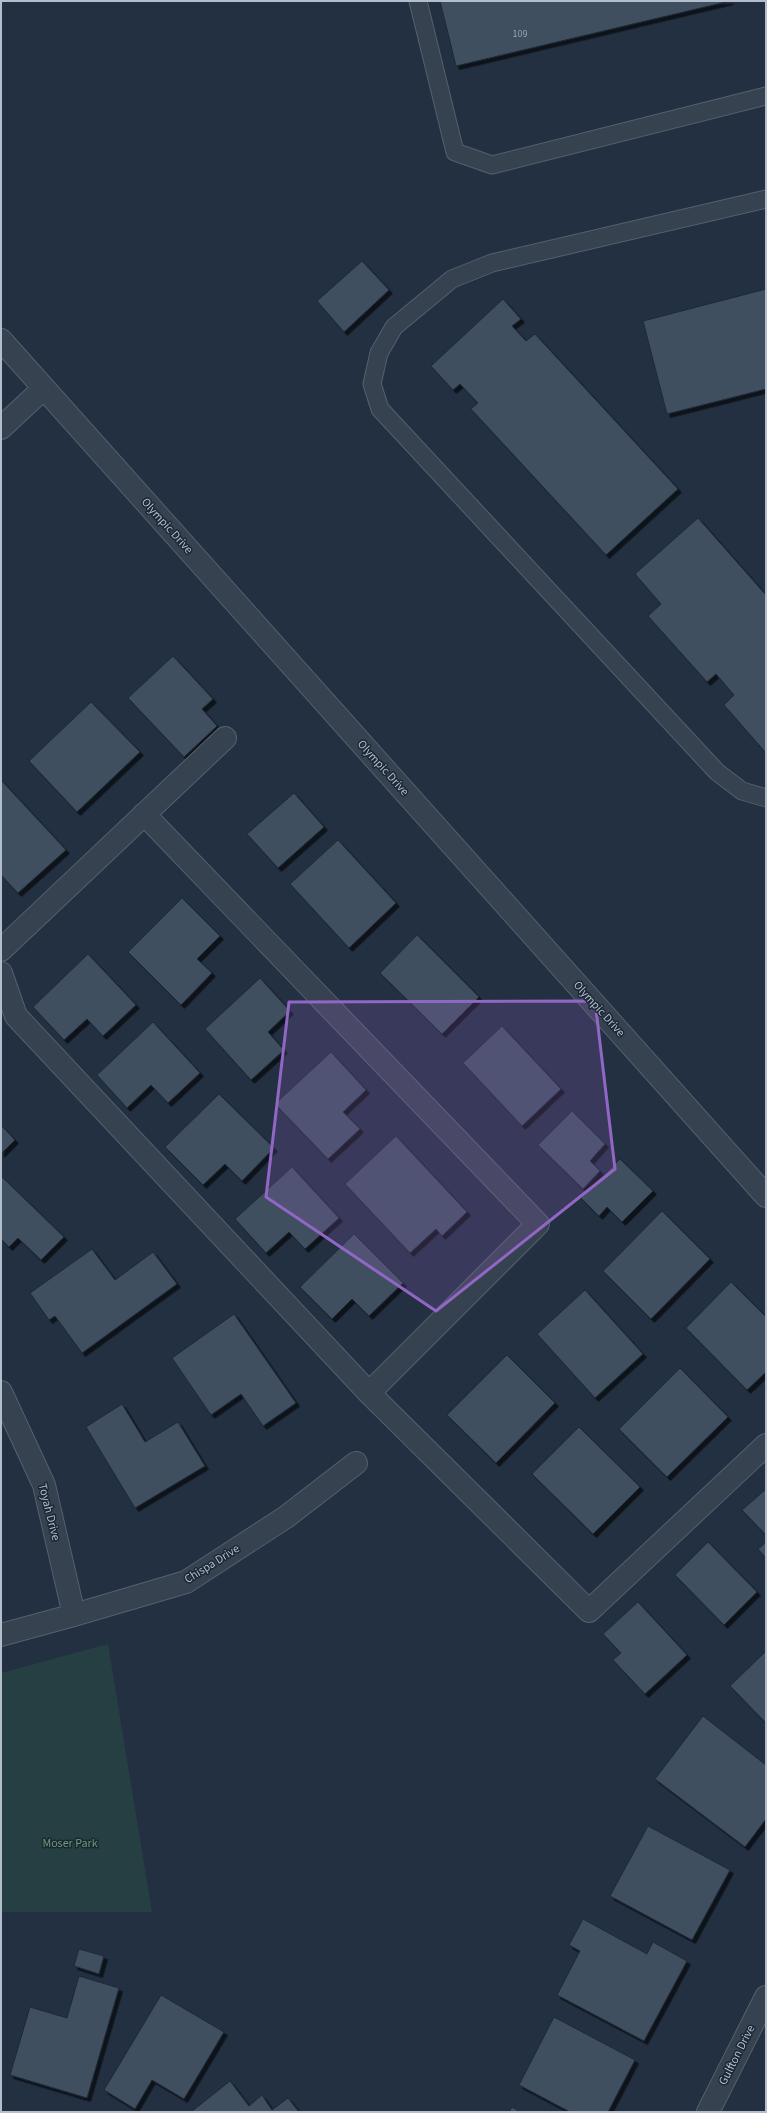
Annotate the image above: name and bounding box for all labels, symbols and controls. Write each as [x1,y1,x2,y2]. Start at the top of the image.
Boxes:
house number: 109 [513,27,527,41]
street label: Olympic Drive [137,494,197,558]
street label: Olympic Drive [353,736,413,800]
street label: Olympic Drive [569,977,629,1041]
street label: Toyah Drive [34,1482,64,1542]
street label: Chispa Drive [181,1540,243,1588]
park label: Moser Park [42,1835,98,1852]
street label: Gulfton Drive [715,2022,759,2088]

